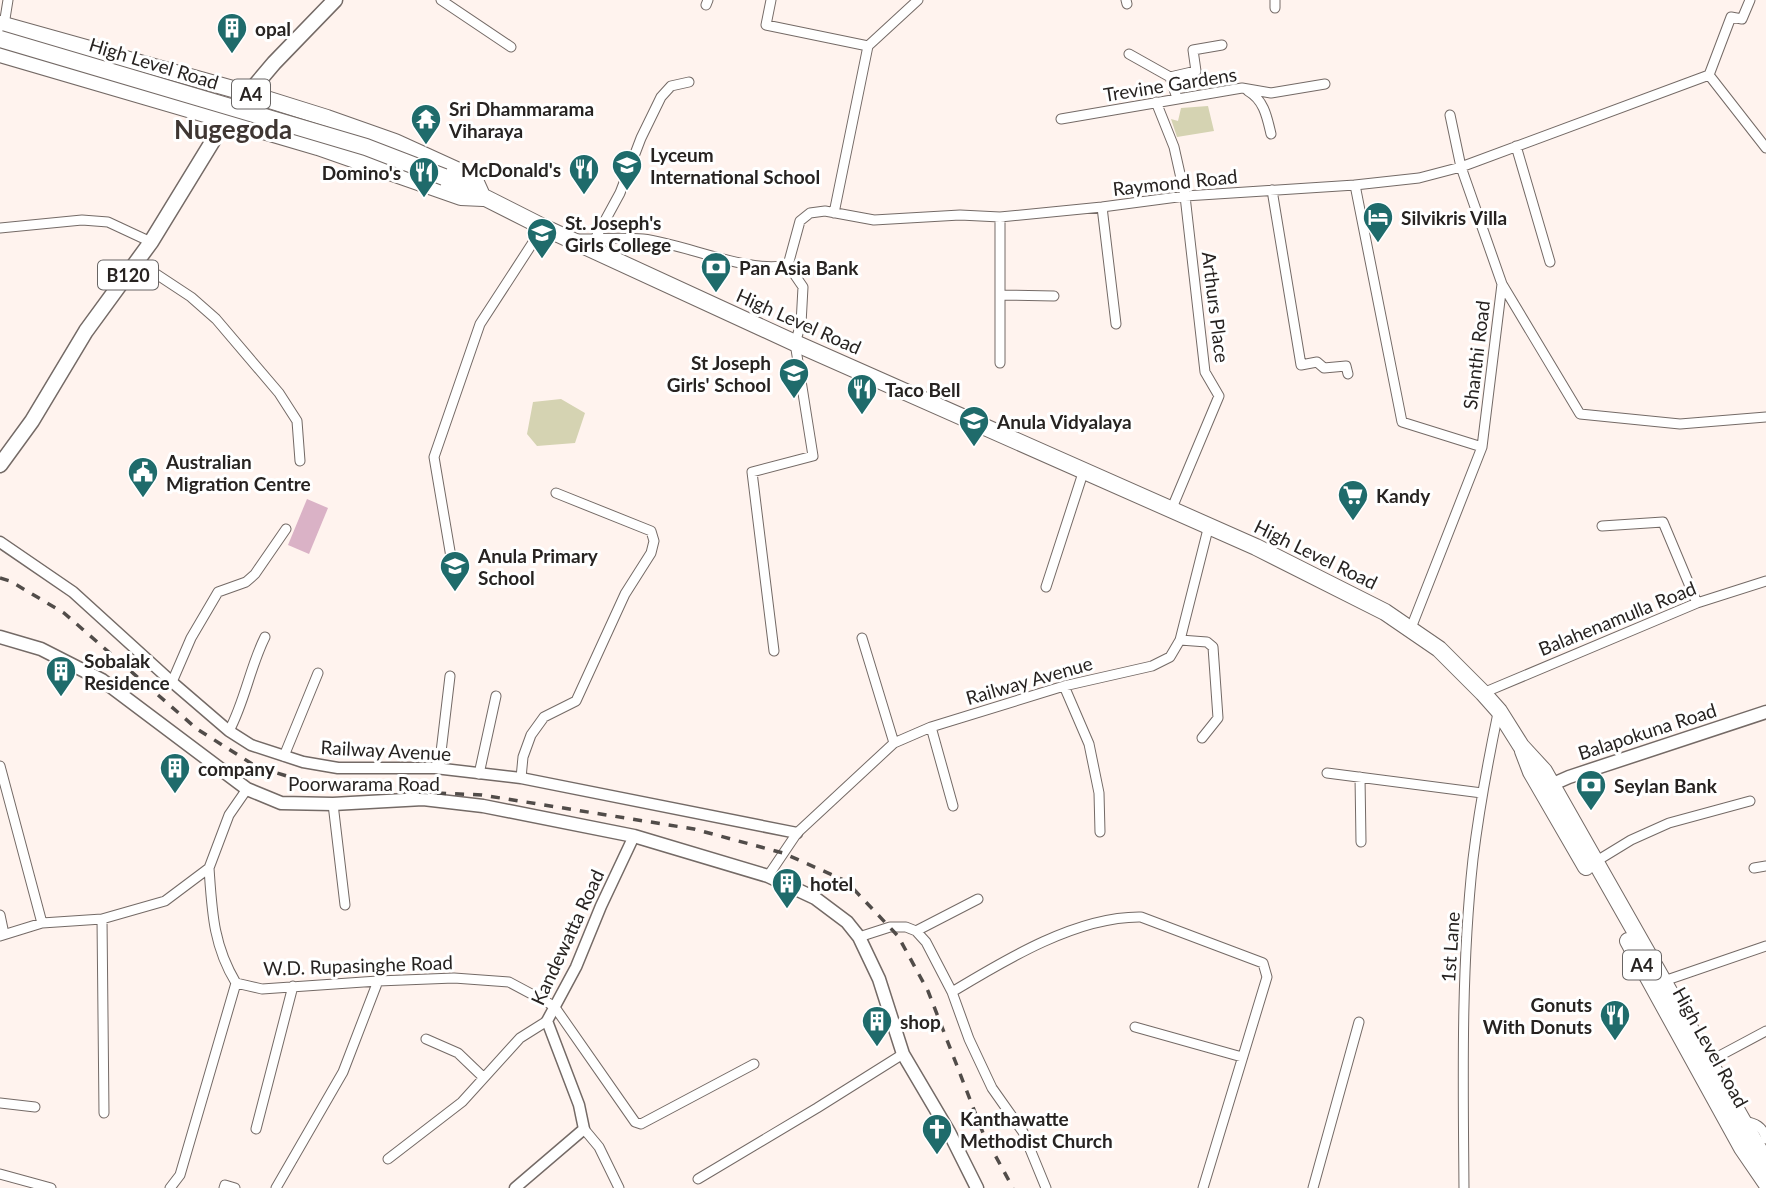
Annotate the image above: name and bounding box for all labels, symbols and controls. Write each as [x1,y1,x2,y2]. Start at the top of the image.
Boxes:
building icon: opal [215,11,249,55]
place label: opal [255,17,291,40]
street label: High Level Road [86,32,222,94]
street label: Trevine Gardens [1102,62,1238,106]
road number: A4 [232,80,270,108]
place label: Sri Dhammarama Viharaya [448,97,594,142]
temple icon: Sri Dhammarama Viharaya [409,102,443,146]
district label: Nugegoda [174,113,292,145]
place label: Lyceum International School [650,143,820,188]
school or university icon: Lyceum International School [610,148,644,192]
restaurant icon: McDonald's [567,152,601,196]
restaurant icon: Domino's [407,155,441,199]
place label: McDonald's [461,158,561,181]
place label: Domino's [322,161,401,184]
street label: Raymond Road [1111,164,1239,200]
hotel icon: Silvikris Villa [1361,200,1395,244]
place label: Silvikris Villa [1401,206,1507,229]
place label: St. Joseph's Girls College [565,211,671,256]
school or university icon: St. Joseph's Girls College [525,216,559,260]
bank icon: Pan Asia Bank [699,250,733,294]
street label: Arthurs Place [1198,250,1234,364]
place label: Pan Asia Bank [739,256,859,279]
road number: B120 [98,260,158,290]
street label: High Level Road [733,283,865,359]
street label: Shanthi Road [1458,299,1494,411]
place label: St Joseph Girls' School [667,351,771,396]
school or university icon: St Joseph Girls' School [777,356,811,400]
restaurant icon: Taco Bell [845,372,879,416]
place label: Taco Bell [885,378,960,401]
school or university icon: Anula Vidyalaya [957,404,991,448]
place label: Anula Vidyalaya [996,410,1132,433]
place label: Australian Migration Centre [165,450,311,495]
public building icon: Australian Migration Centre [126,455,160,499]
supermarket icon: Kandy [1336,478,1370,522]
place label: Kandy [1376,484,1431,507]
street label: High Level Road [1251,514,1381,594]
place label: Anula Primary School [477,544,599,589]
school or university icon: Anula Primary School [438,549,472,593]
street label: Balahenamulla Road [1535,576,1699,660]
place label: Sobalak Residence [84,649,170,694]
street label: Railway Avenue [963,651,1095,709]
building icon: Sobalak Residence [44,654,78,698]
street label: Balapokuna Road [1575,698,1719,764]
street label: Railway Avenue [320,735,452,765]
building icon: company [158,751,192,795]
place label: company [198,757,276,780]
bank icon: Seylan Bank [1574,768,1608,812]
street label: Poorwarama Road [288,772,440,795]
place label: Seylan Bank [1614,774,1718,797]
street label: Kandewatta Road [526,866,608,1008]
building icon: hotel [770,866,804,910]
place label: hotel [810,872,853,895]
street label: 1st Lane [1436,911,1464,983]
street label: W.D. Rupasinghe Road [263,950,453,980]
road number: A4 [1623,950,1661,980]
street label: High Level Road [1668,983,1754,1111]
place label: Gonuts With Donuts [1483,993,1592,1038]
restaurant icon: Gonuts With Donuts [1598,998,1632,1042]
building icon: shop [860,1004,894,1048]
place label: shop [900,1010,941,1033]
place label: Kanthawatte Methodist Church [960,1107,1113,1152]
church icon: Kanthawatte Methodist Church [920,1112,954,1156]

